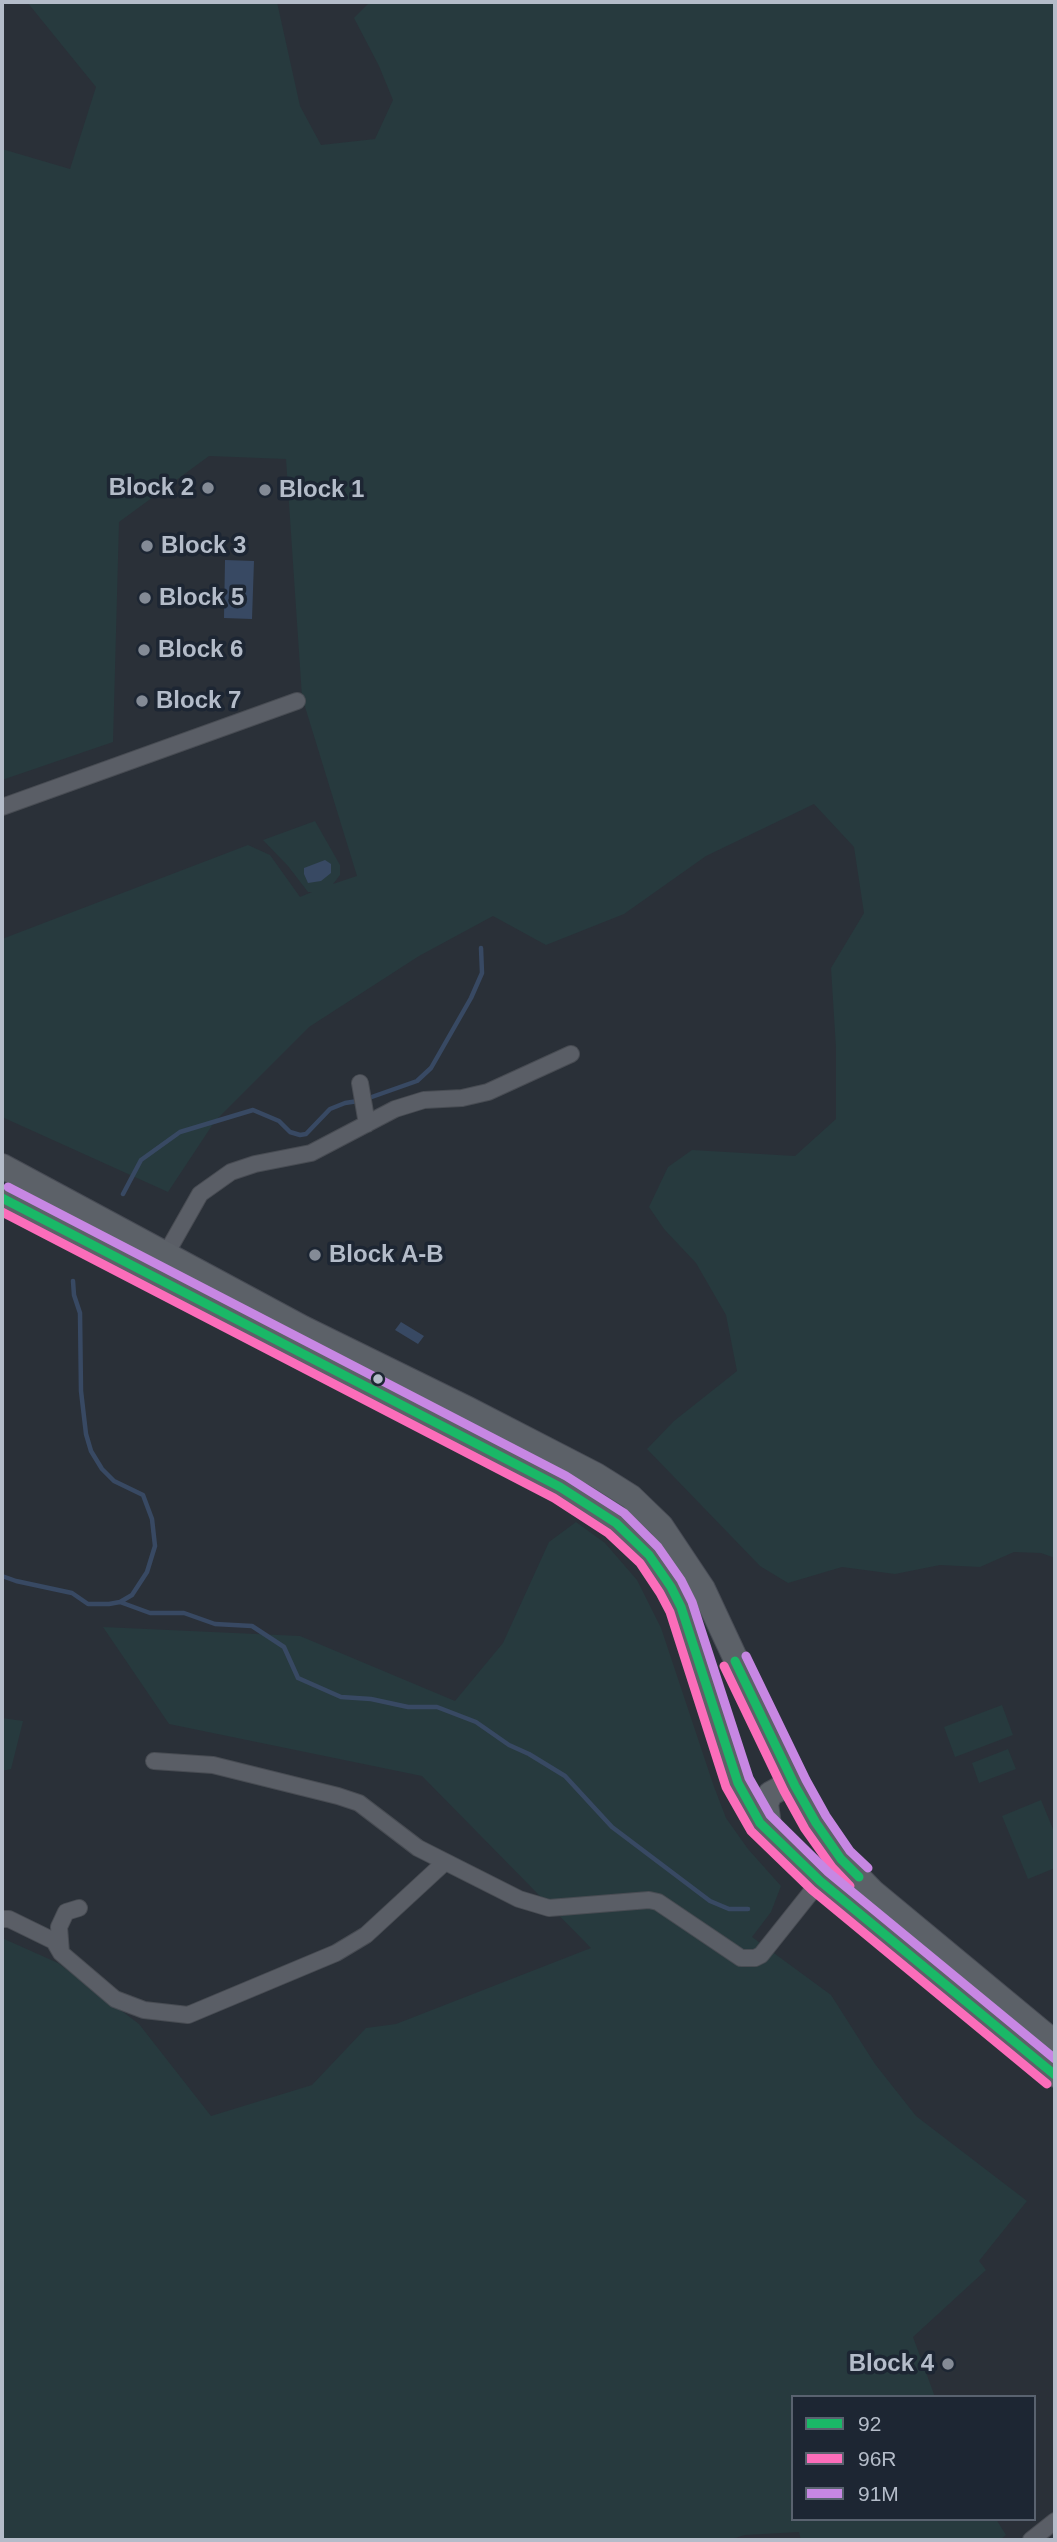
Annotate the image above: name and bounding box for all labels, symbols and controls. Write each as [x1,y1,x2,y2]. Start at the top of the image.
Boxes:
place label: Block 2 [109,474,194,502]
place label: Block 1 [279,476,364,504]
marker: Block 2 [200,480,216,496]
marker: Block 1 [257,482,273,498]
place label: Block 3 [161,532,246,560]
marker: Block 3 [139,538,155,554]
place label: Block 5 [159,584,244,612]
marker: Block 5 [137,590,153,606]
place label: Block 6 [158,636,243,664]
marker: Block 6 [136,642,152,658]
place label: Block 7 [156,687,241,715]
marker: Block 7 [134,693,150,709]
place label: Block A-B [329,1241,444,1269]
marker: Block A-B [307,1247,323,1263]
unlabelled marker [371,1372,385,1386]
place label: Block 4 [849,2350,934,2378]
marker: Block 4 [940,2356,956,2372]
legend [791,2395,1036,2521]
text: 92 [858,2412,881,2435]
text: 96R [858,2447,897,2470]
text: 91M [858,2482,899,2505]

